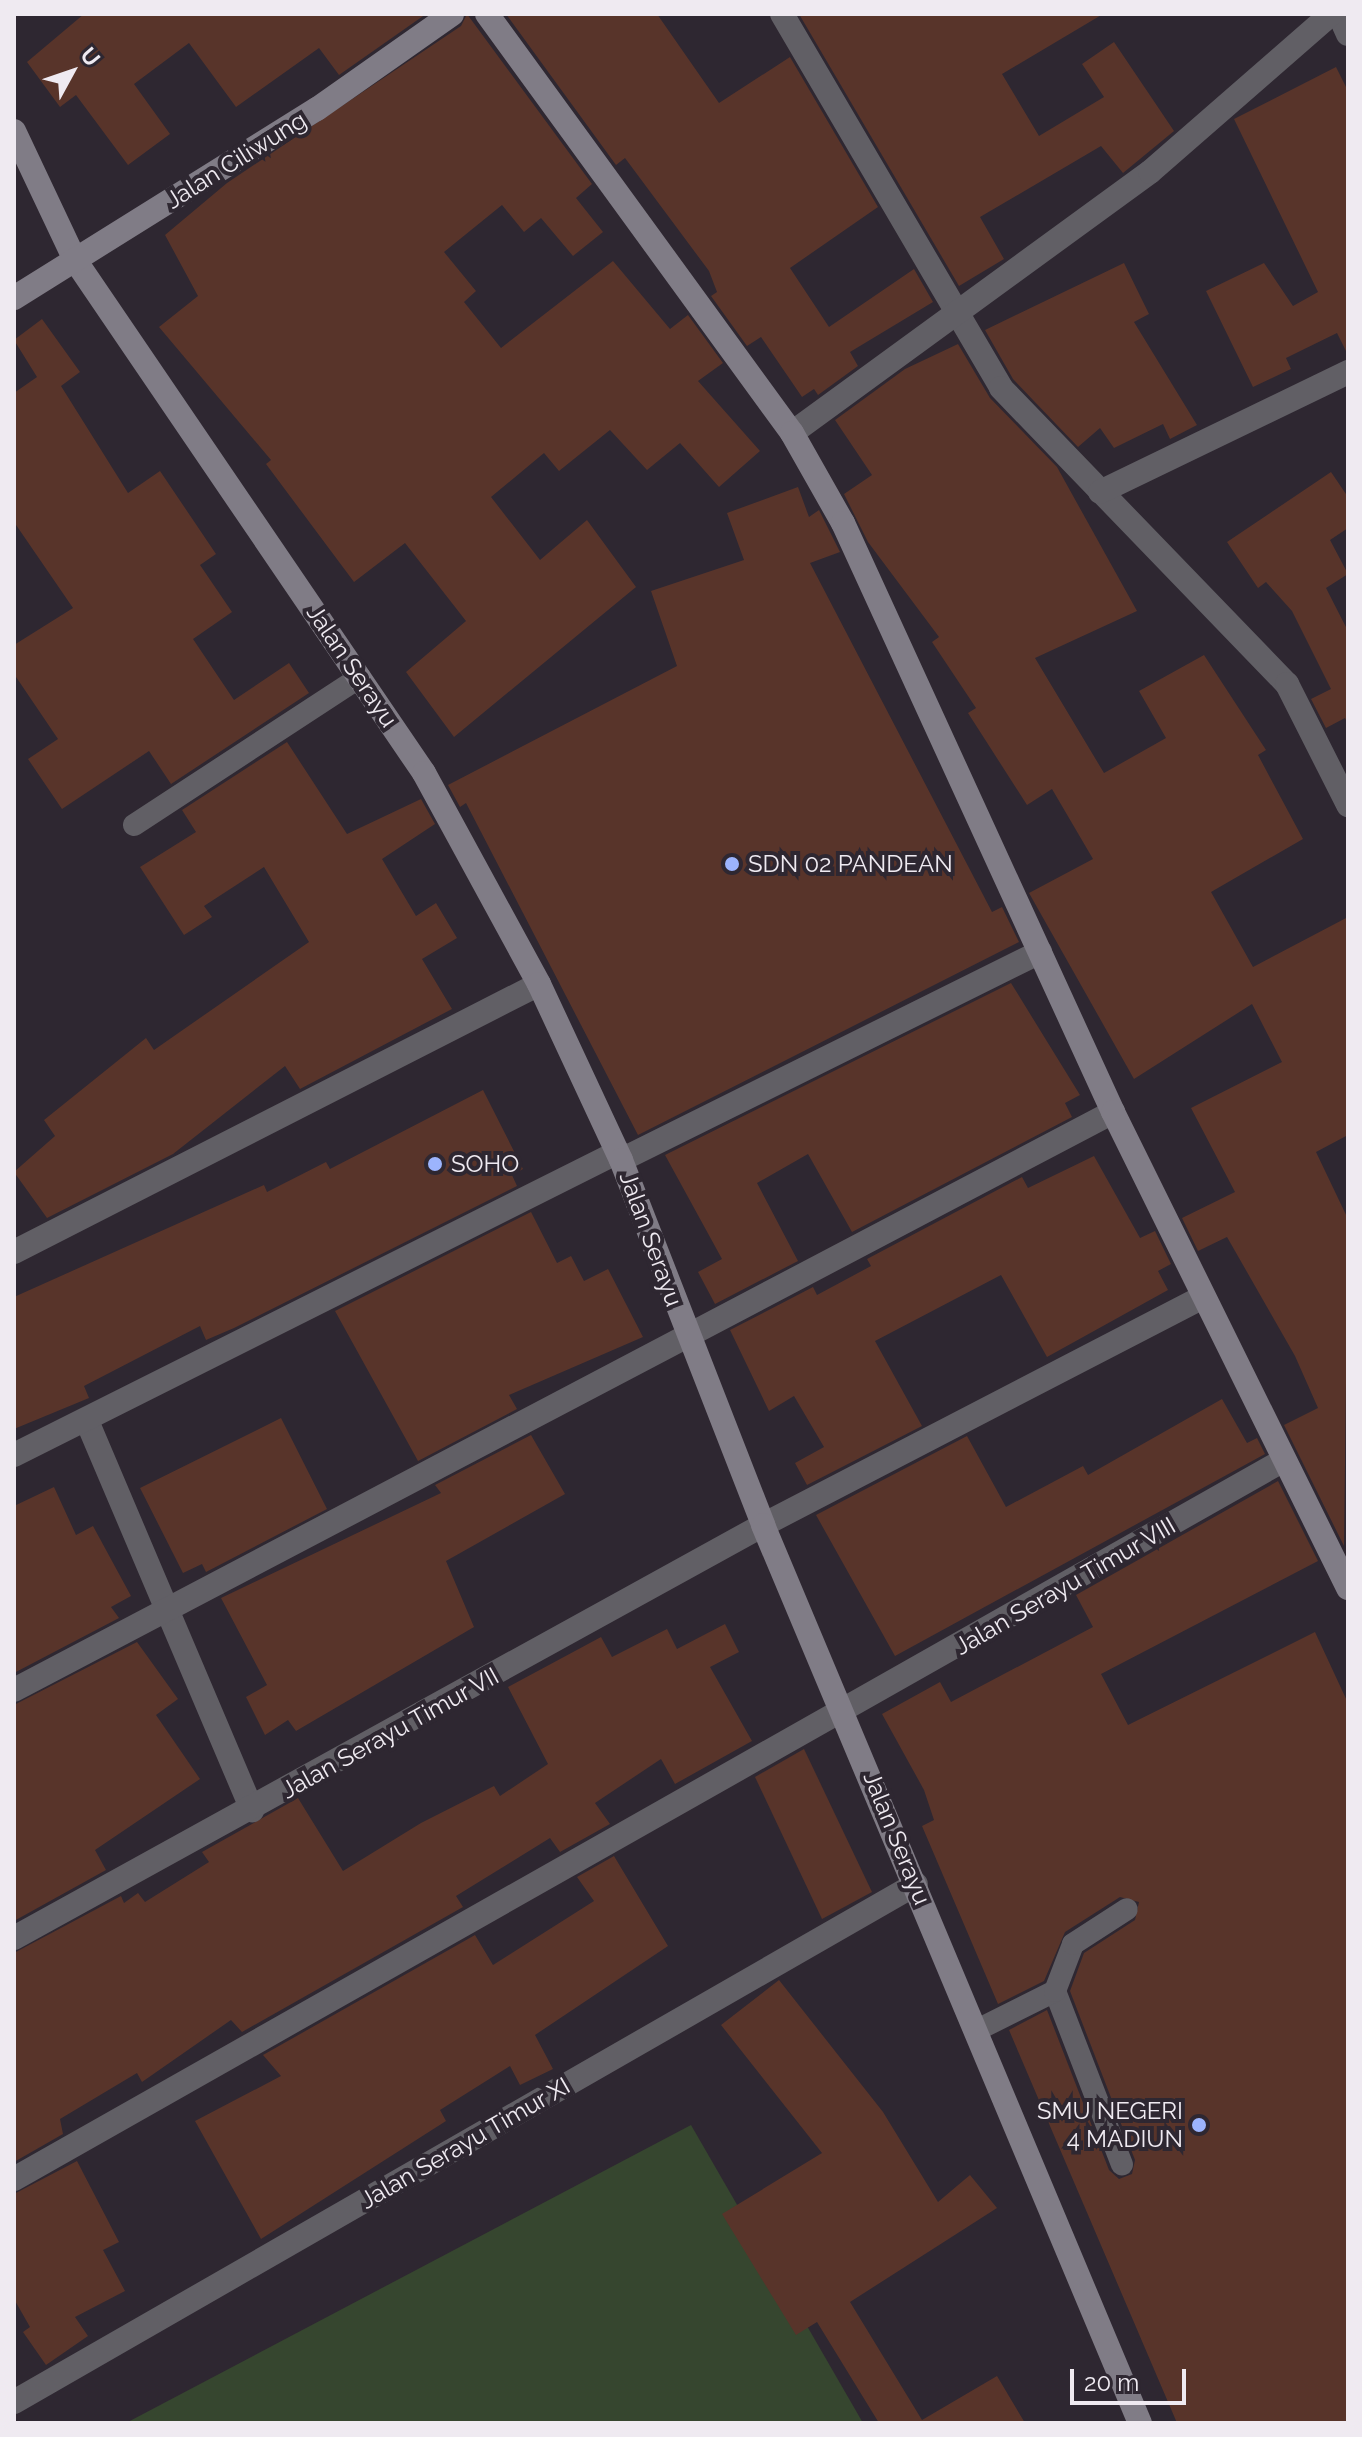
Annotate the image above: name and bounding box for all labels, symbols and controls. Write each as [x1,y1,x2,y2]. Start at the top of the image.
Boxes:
north arrow [32,32,112,112]
text: U [75,42,106,71]
street label: Jalan Ciliwung [160,105,312,215]
street label: Jalan Serayu [301,599,403,733]
place label: SDN 02 PANDEAN [748,850,953,878]
marker: SDN 02 PANDEAN [723,855,741,873]
place label: SOHO [451,1150,519,1178]
marker: SOHO [426,1155,444,1173]
street label: Jalan Serayu [613,1168,689,1310]
street label: Jalan Serayu Timur VIII [949,1510,1181,1662]
street label: Jalan Serayu Timur VII [275,1661,505,1805]
street label: Jalan Serayu [857,1767,937,1909]
street label: Jalan Serayu Timur XI [354,2071,576,2215]
place label: SMU NEGERI 4 MADIUN [1037,2097,1183,2153]
marker: SMU NEGERI 4 MADIUN [1190,2116,1208,2134]
scale bar [1074,2353,1190,2403]
text: 20 m [1084,2368,1139,2397]

